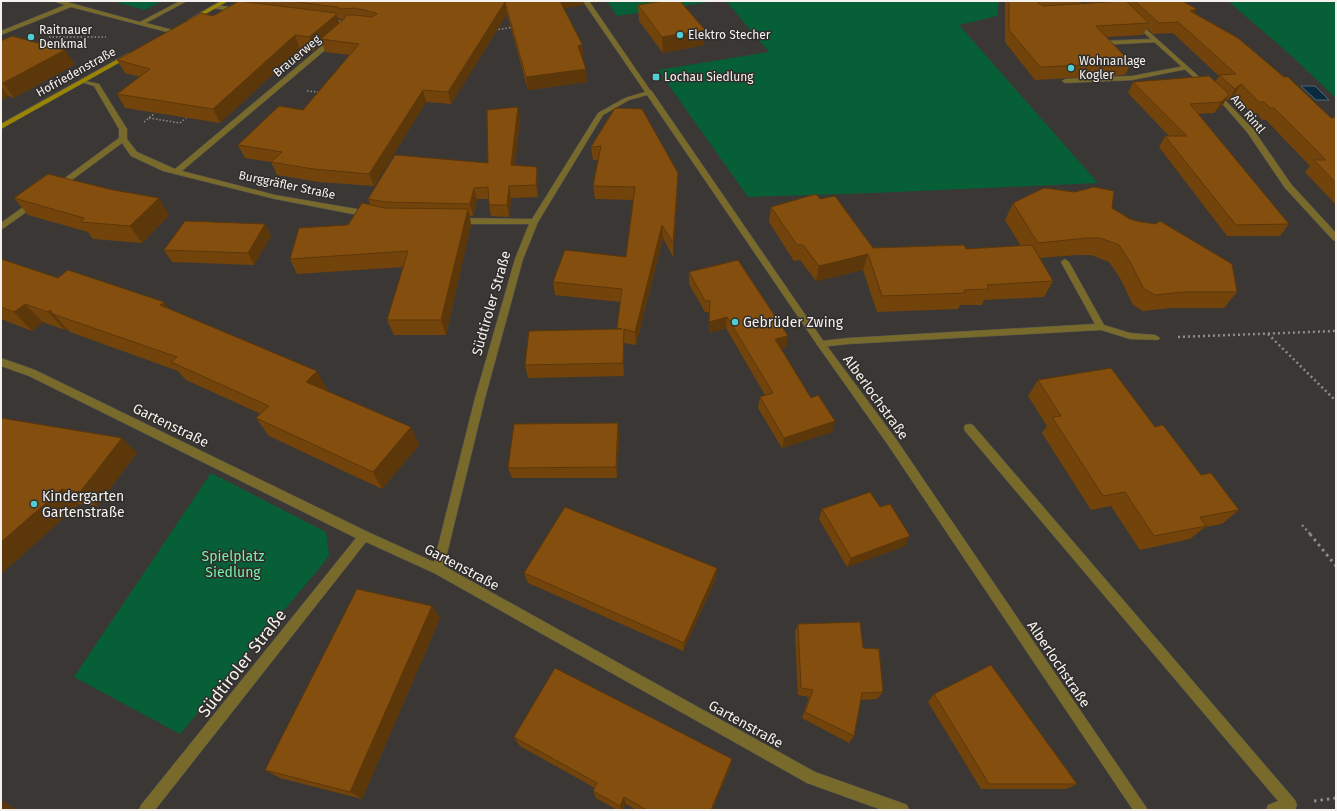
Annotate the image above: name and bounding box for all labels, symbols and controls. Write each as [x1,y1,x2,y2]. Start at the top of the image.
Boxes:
place label: Raitnauer Denkmal [39,23,92,51]
place label: Elektro Stecher [688,28,771,42]
marker: Elektro Stecher [675,30,685,40]
marker: Raitnauer Denkmal [26,32,36,42]
street label: Brauerweg [270,32,324,80]
street label: Hofriedenstraße [34,44,118,100]
place label: Wohnanlage Kogler [1079,54,1146,82]
marker: Wohnanlage Kogler [1066,63,1076,73]
place label: Lochau Siedlung [664,70,754,84]
marker: Lochau Siedlung [651,72,661,82]
street label: Am Rintl [1228,92,1268,136]
street label: Burggräfler Straße [237,168,337,202]
street label: Südtiroler Straße [468,249,515,358]
place label: Gebrüder Zwing [743,314,844,331]
marker: Gebrüder Zwing [730,317,740,327]
street label: Alberlochstraße [839,352,912,443]
street label: Gartenstraße [130,400,212,451]
place label: Kindergarten Gartenstraße [42,488,125,521]
marker: Kindergarten Gartenstraße [29,499,39,509]
street label: Gartenstraße [421,541,502,594]
park label: Spielplatz Siedlung [202,548,264,581]
street label: Südtiroler Straße [194,605,291,722]
street label: Alberlochstraße [1023,618,1094,711]
street label: Gartenstraße [706,697,786,752]

